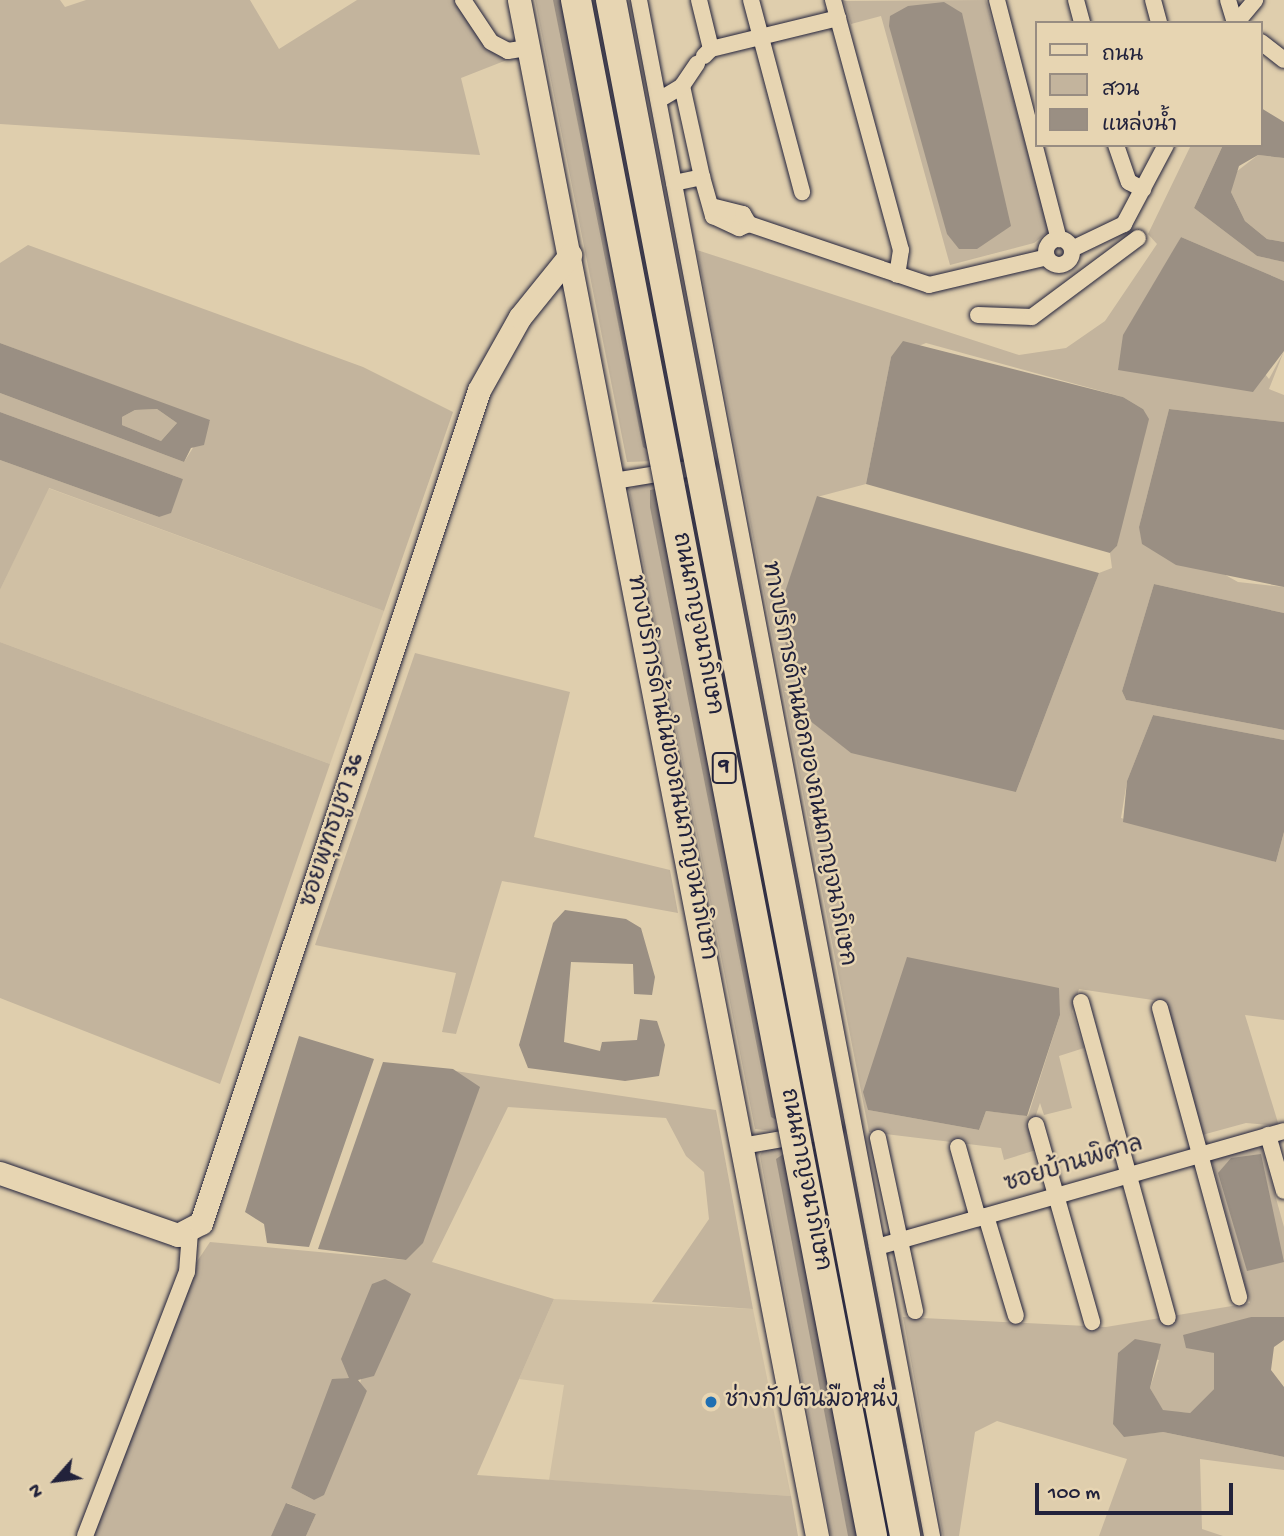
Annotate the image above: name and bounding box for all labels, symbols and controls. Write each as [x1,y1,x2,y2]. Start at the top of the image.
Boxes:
legend [1036,21,1263,147]
text: ถนน [1102,44,1143,69]
text: สวน [1102,79,1139,104]
text: แหล่งน้ำ [1102,114,1177,139]
street label: ถนนกาญจนาภิเษก [665,530,727,718]
street label: ทางบริการด้านนอกของถนนกาญจนาภิเษก [754,559,860,969]
street label: ทางบริการด้านในของถนนกาญจนาภิเษก [619,573,721,963]
road number: 9 [710,750,738,786]
street label: ซอยพุทธบูชา 36 [296,751,372,911]
street label: ถนนกาญจนาภิเษก [773,1086,835,1274]
street label: ซอยบ้านพิศาล [1001,1132,1147,1200]
place label: ช่างกัปตันมือหนึ่ง [725,1388,898,1416]
marker: ช่างกัปตันมือหนึ่ง [703,1394,719,1410]
north arrow [21,1445,91,1515]
scale bar [1039,1470,1237,1514]
text: N [24,1479,50,1501]
text: 100 m [1048,1482,1100,1507]

